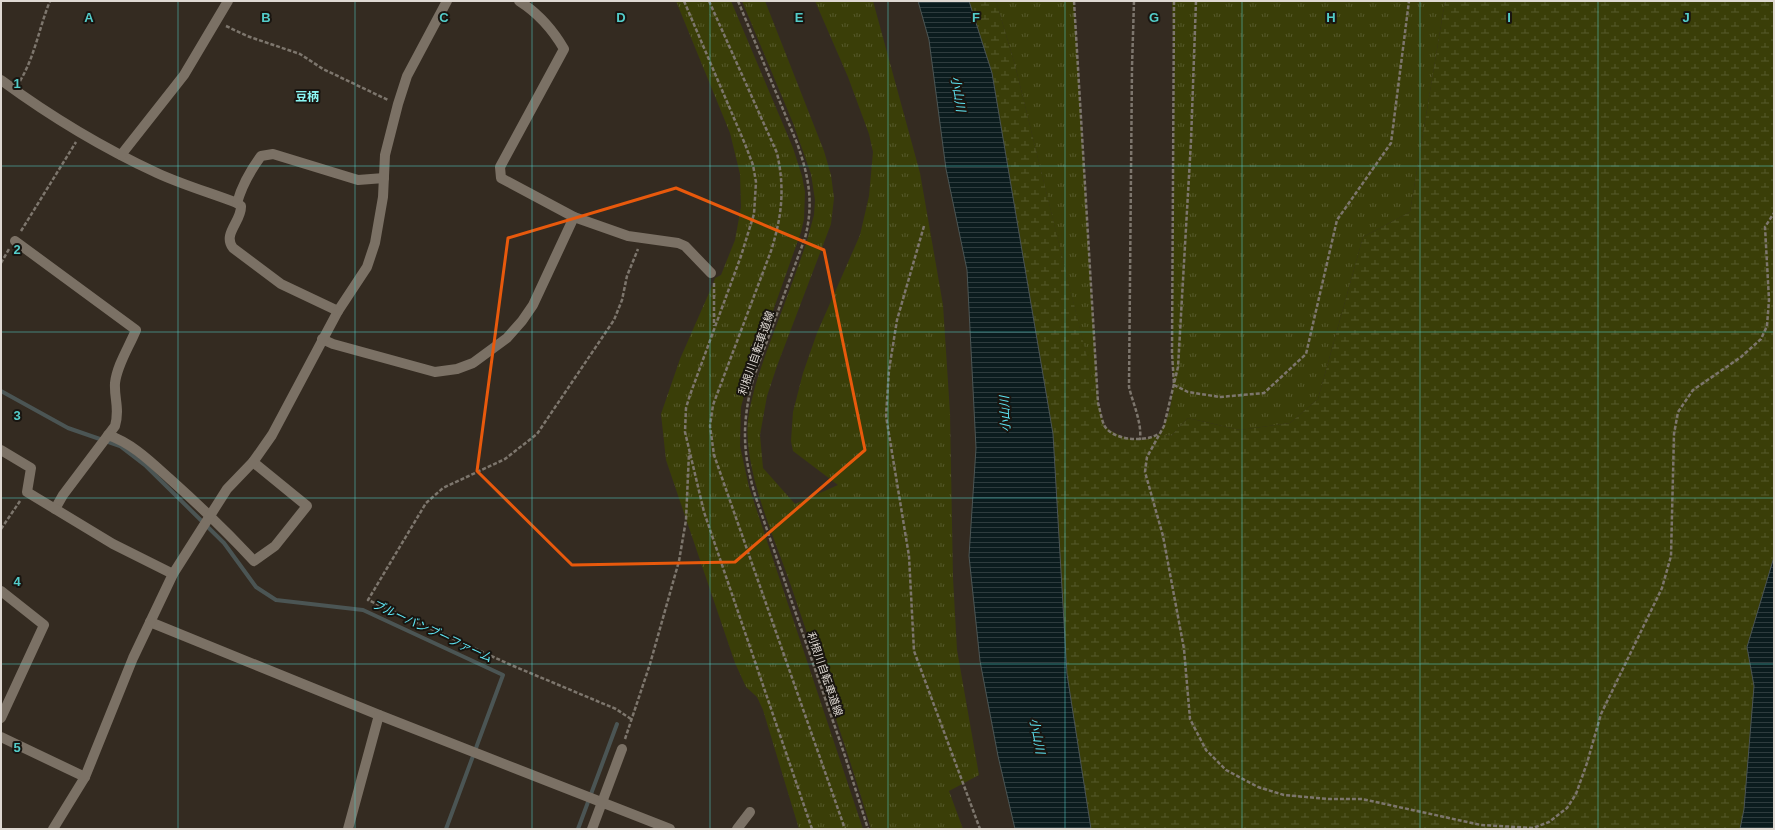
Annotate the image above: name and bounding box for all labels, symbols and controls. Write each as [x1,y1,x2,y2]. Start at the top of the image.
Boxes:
text: A [84,10,94,25]
text: B [261,10,271,25]
text: C [439,10,449,25]
text: D [616,10,626,25]
text: E [795,10,804,25]
text: F [972,10,980,25]
text: G [1149,10,1159,25]
text: H [1326,10,1336,25]
text: I [1507,10,1511,25]
text: J [1682,10,1690,25]
water label: 小山川 [948,75,968,115]
text: 1 [13,76,21,91]
district label: 豆柄 [295,90,319,104]
text: 2 [13,242,21,257]
street label: 利根川自転車道線 [736,309,776,397]
water label: 小山川 [997,394,1013,432]
text: 3 [13,408,21,423]
text: 4 [13,574,21,589]
water label: ブルーバンブーファーム [370,597,494,665]
street label: 利根川自転車道線 [805,630,845,718]
water label: 小山川 [1027,717,1048,757]
text: 5 [13,740,21,755]

